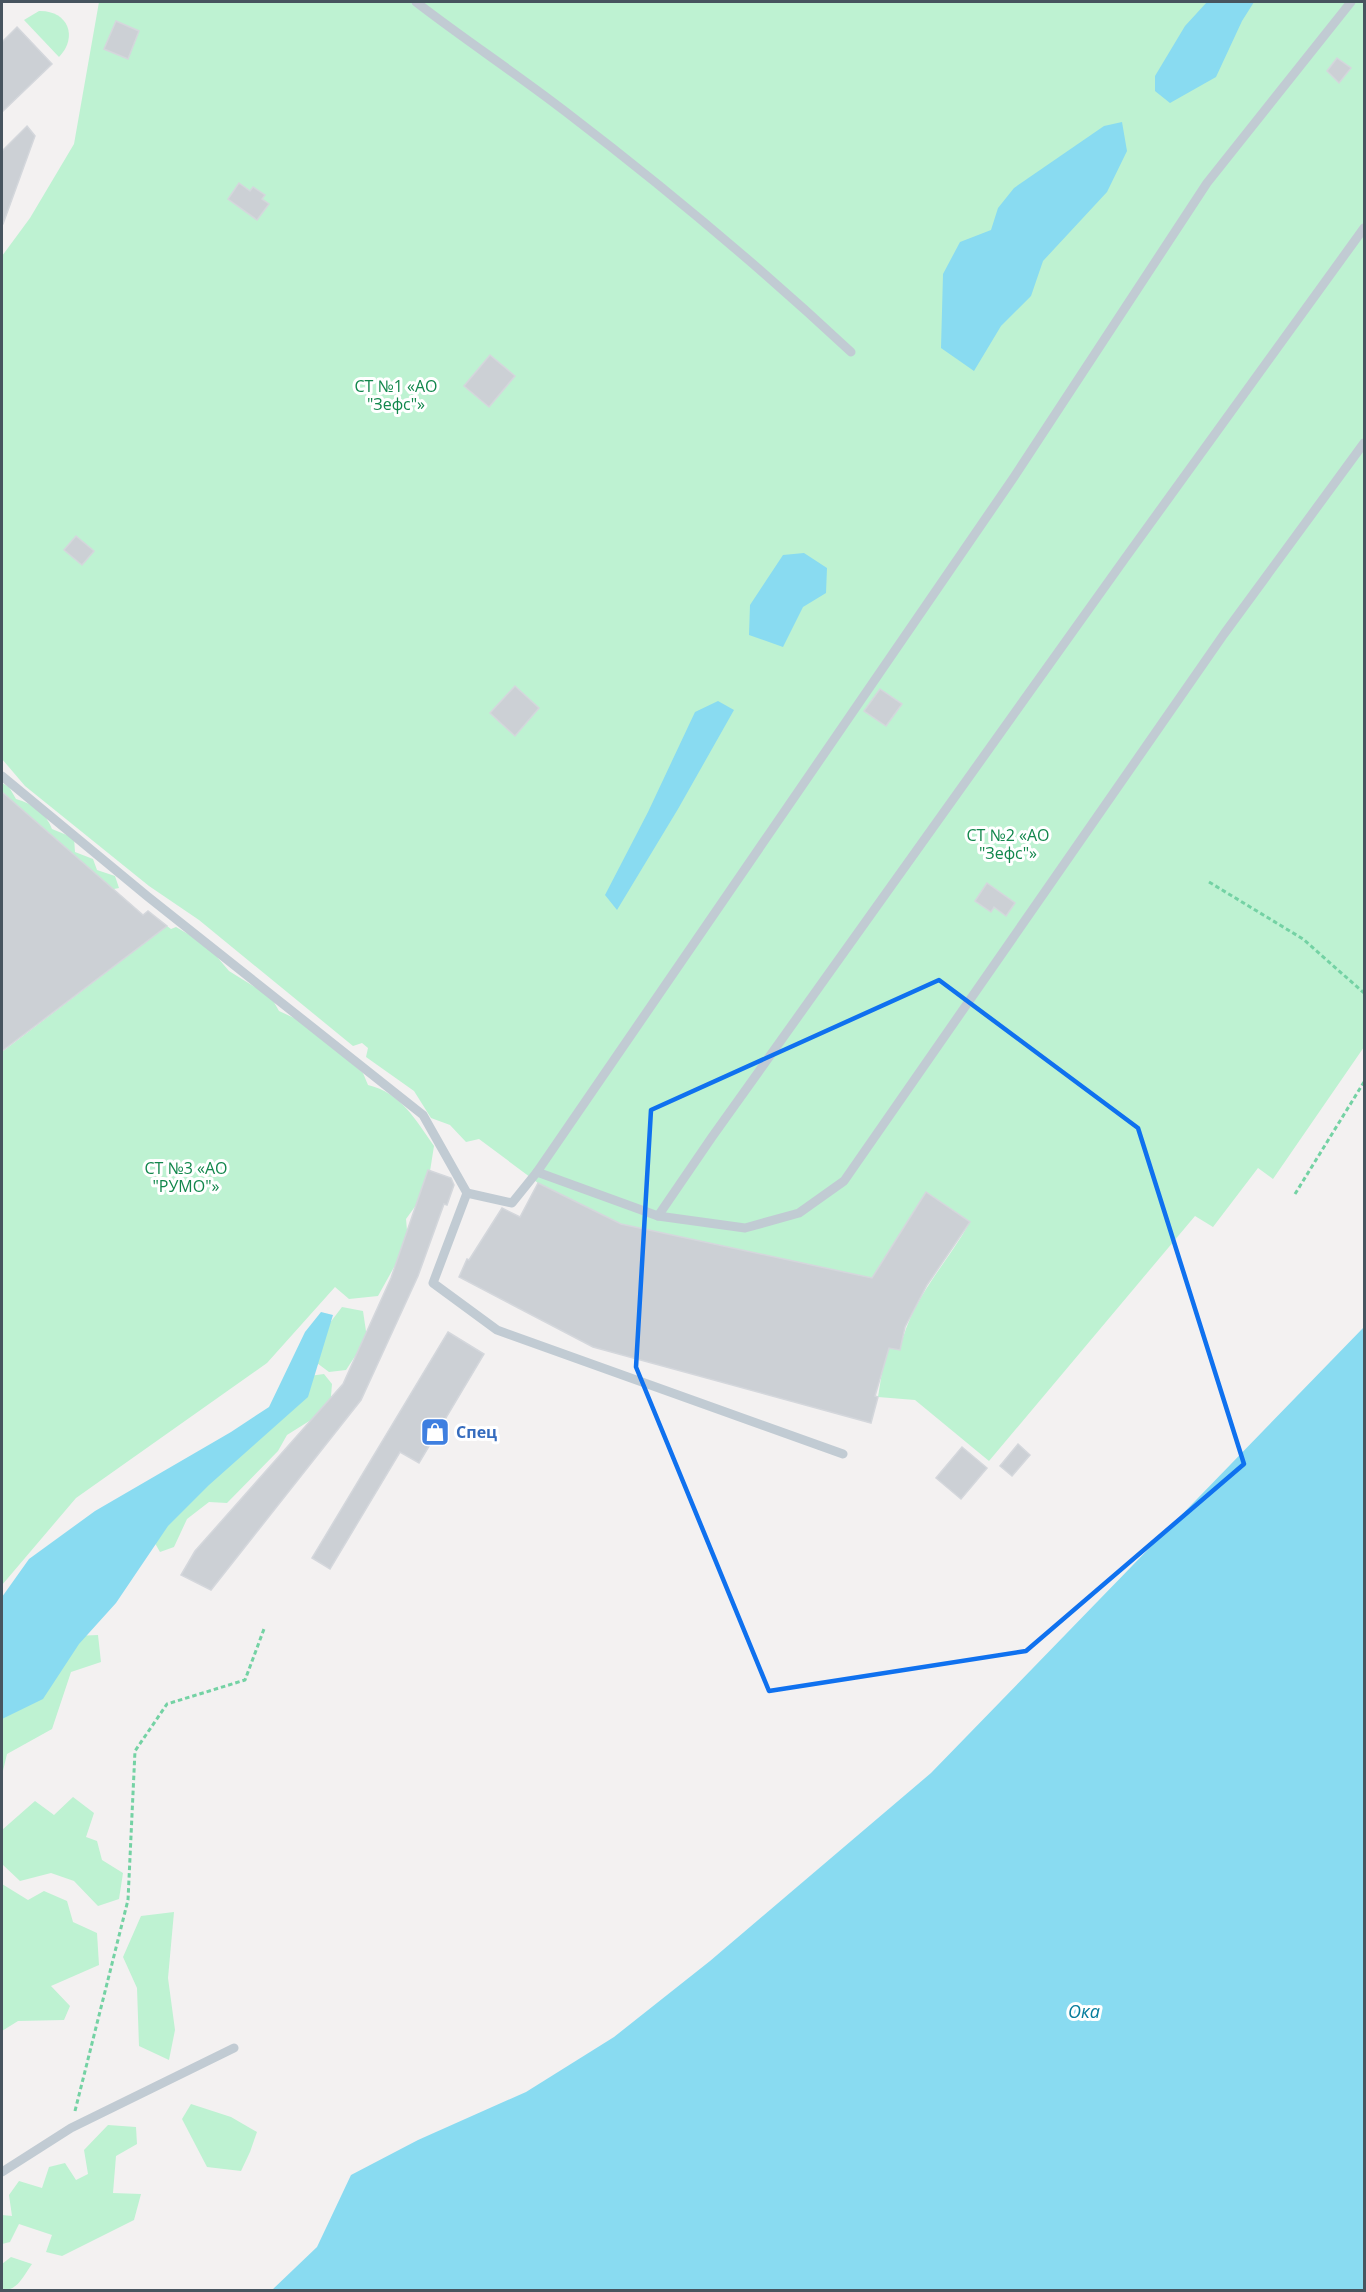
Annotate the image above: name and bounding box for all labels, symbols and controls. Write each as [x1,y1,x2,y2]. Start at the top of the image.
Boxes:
park label: СТ №1 «АО "Зефс"» [354,375,438,415]
park label: СТ №2 «АО "Зефс"» [966,824,1050,864]
park label: СТ №3 «АО "РУМО"» [144,1157,228,1197]
shop icon: Спец [419,1416,451,1448]
place label: Спец [456,1421,497,1443]
water label: Ока [1068,1999,1100,2023]

